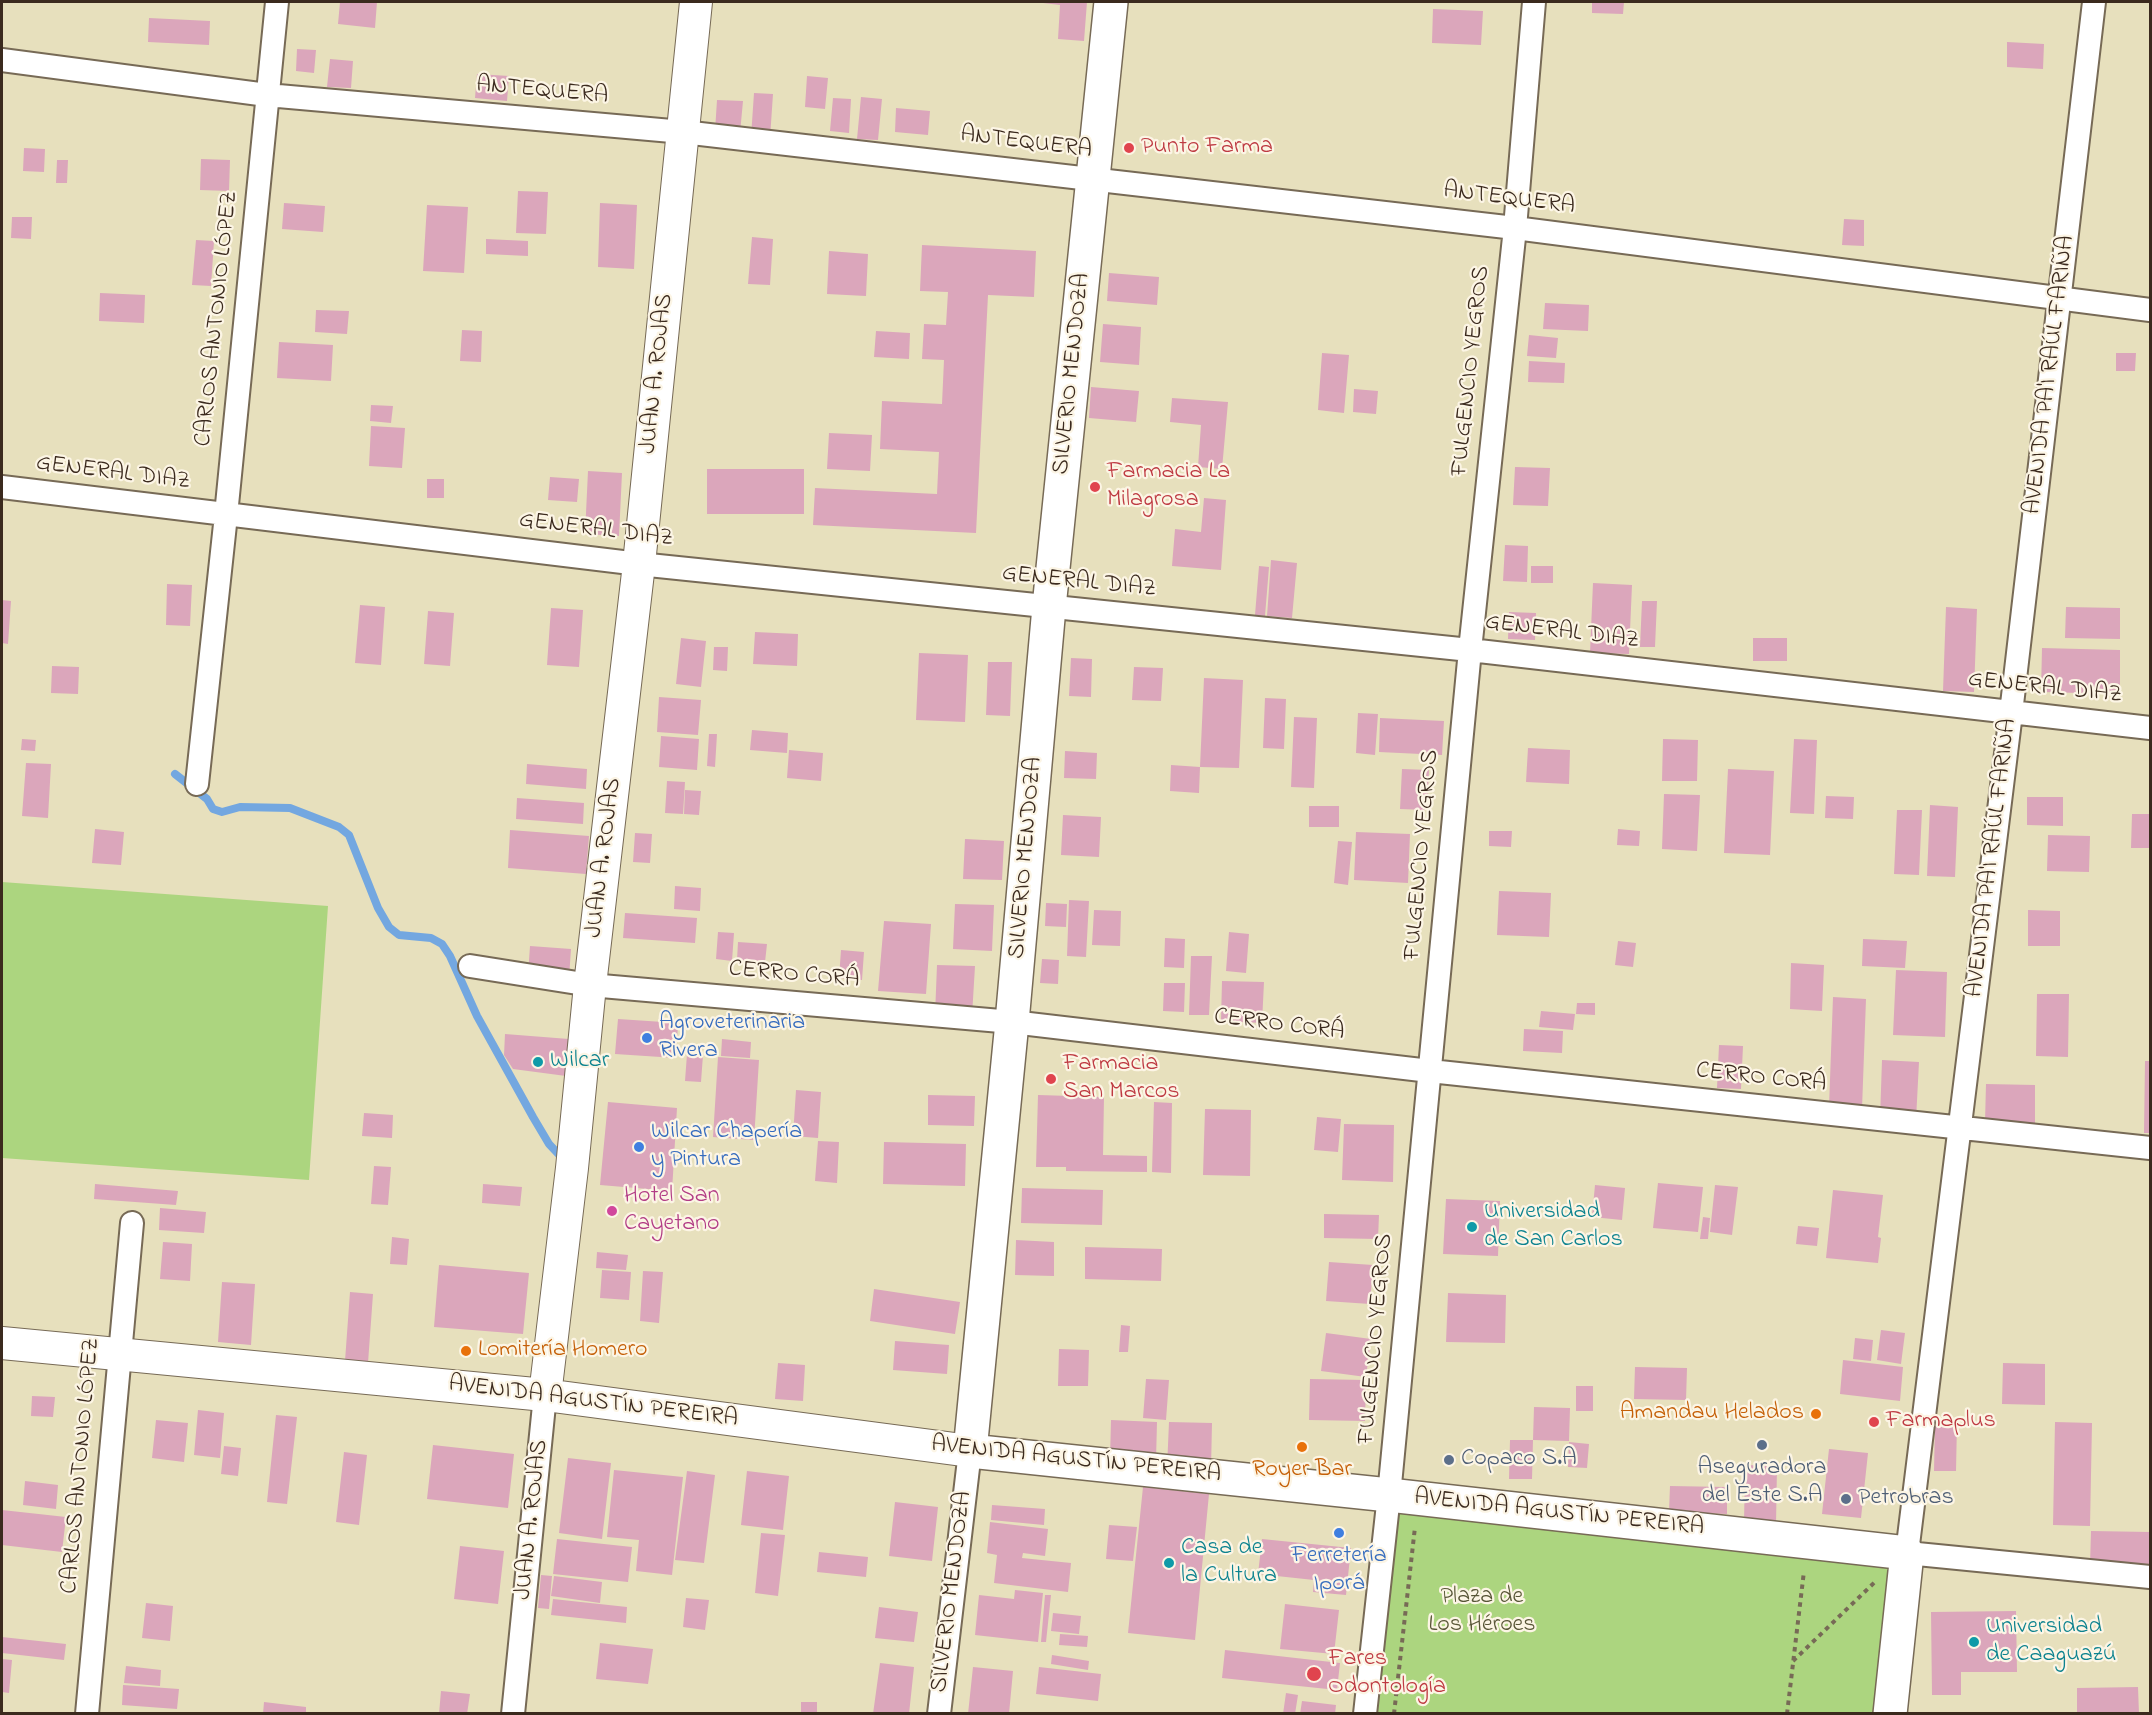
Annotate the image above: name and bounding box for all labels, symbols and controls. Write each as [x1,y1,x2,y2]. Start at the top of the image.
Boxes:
street label: ANTEQUERA [475,72,609,112]
street label: ANTEQUERA [958,122,1094,166]
place label: Punto Farma [1141,134,1273,162]
marker: Punto Farma [1122,141,1136,155]
street label: ANTEQUERA [1441,178,1577,222]
street label: CARLOS ANTONIO LÓPEZ [190,190,246,448]
street label: AVENIDA PA'I RAÚL FARIÑA [2020,234,2082,516]
street label: FULGENCIO YEGROS [1447,264,1497,478]
street label: SILVERIO MENDOZA [1048,272,1098,476]
street label: JUAN A. ROJAS [635,293,681,455]
street label: GENERAL DIAZ [34,450,192,498]
place label: Farmacia La Milagrosa [1107,459,1230,515]
marker: Farmacia La Milagrosa [1088,480,1102,494]
street label: GENERAL DIAZ [517,507,675,555]
street label: GENERAL DIAZ [1000,561,1158,605]
street label: GENERAL DIAZ [1483,609,1641,657]
street label: GENERAL DIAZ [1966,667,2124,711]
street label: AVENIDA PA'I RAÚL FARIÑA [1962,717,2024,999]
street label: FULGENCIO YEGROS [1399,749,1447,961]
street label: SILVERIO MENDOZA [1004,756,1050,960]
street label: JUAN A. ROJAS [581,776,629,940]
street label: CERRO CORÁ [727,956,861,996]
street label: CERRO CORÁ [1212,1004,1346,1048]
place label: Agroveterinaria Rivera [659,1010,805,1066]
marker: Agroveterinaria Rivera [640,1031,654,1045]
place label: Wilcar [550,1048,609,1076]
place label: Farmacia San Marcos [1063,1051,1180,1107]
marker: Wilcar [531,1055,545,1069]
street label: CERRO CORÁ [1694,1058,1828,1100]
marker: Farmacia San Marcos [1044,1072,1058,1086]
place label: Wilcar Chapería y Pintura [651,1119,802,1175]
marker: Wilcar Chapería y Pintura [632,1140,646,1154]
place label: Hotel San Cayetano [624,1183,720,1239]
place label: Universidad de San Carlos [1484,1199,1623,1255]
marker: Hotel San Cayetano [605,1204,619,1218]
marker: Universidad de San Carlos [1465,1220,1479,1234]
street label: FULGENCIO YEGROS [1353,1233,1401,1445]
street label: CARLOS ANTONIO LÓPEZ [56,1337,108,1595]
place label: Lomitería Homero [478,1337,648,1365]
marker: Lomitería Homero [459,1344,473,1358]
street label: AVENIDA AGUSTÍN PEREIRA [447,1371,739,1435]
place label: Amandau Helados [1620,1400,1804,1428]
marker: Amandau Helados [1809,1407,1823,1421]
place label: Farmaplus [1886,1408,1996,1436]
marker: Farmaplus [1867,1415,1881,1429]
street label: AVENIDA AGUSTÍN PEREIRA [930,1431,1222,1491]
marker: Aseguradora del Este S.A [1755,1438,1769,1452]
street label: JUAN A. ROJAS [510,1439,556,1601]
marker: Royer Bar [1295,1440,1309,1454]
place label: Copaco S.A [1461,1446,1577,1474]
marker: Copaco S.A [1442,1453,1456,1467]
place label: Aseguradora del Este S.A [1698,1455,1826,1511]
place label: Royer Bar [1252,1457,1352,1485]
street label: AVENIDA AGUSTÍN PEREIRA [1413,1484,1705,1544]
place label: Petrobras [1858,1485,1954,1513]
street label: SILVERIO MENDOZA [926,1490,980,1694]
marker: Petrobras [1839,1492,1853,1506]
marker: Ferretería Iporá [1332,1526,1346,1540]
place label: Casa de la Cultura [1181,1535,1277,1591]
place label: Ferretería Iporá [1291,1543,1387,1599]
marker: Casa de la Cultura [1162,1556,1176,1570]
park label: Plaza de Los Héroes [1428,1584,1536,1640]
place label: Universidad de Caaguazú [1986,1614,2116,1670]
marker: Universidad de Caaguazú [1967,1635,1981,1649]
place label: Fares Odontología [1328,1646,1446,1702]
marker: Fares Odontología [1305,1665,1323,1683]

